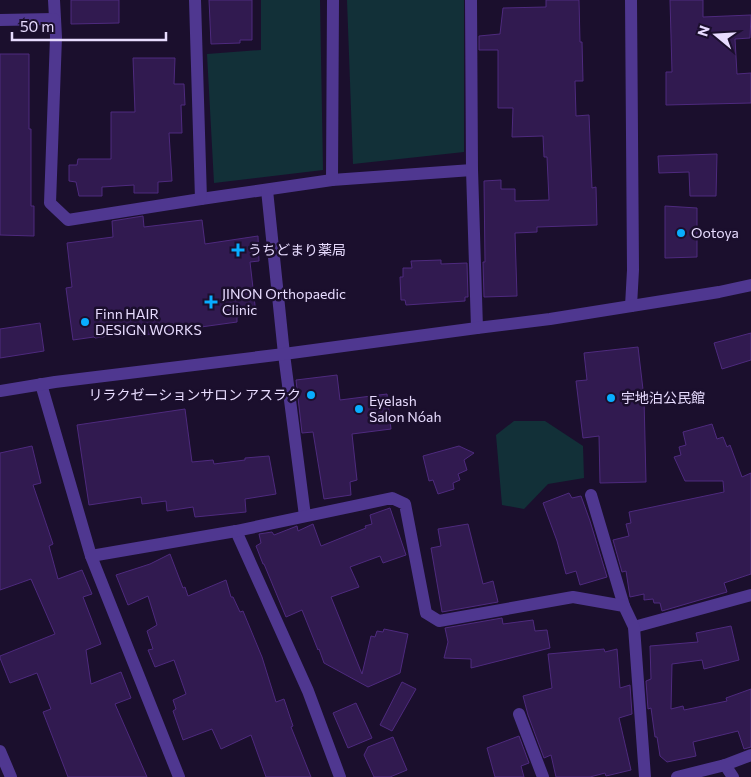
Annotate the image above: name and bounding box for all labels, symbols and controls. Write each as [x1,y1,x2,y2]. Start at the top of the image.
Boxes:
scale bar [12,10,166,42]
north arrow [691,10,741,60]
text: 50 m [20,17,54,35]
text: N [693,23,713,38]
place label: Ootoya [691,224,739,241]
marker: Ootoya [675,227,687,239]
place label: うちどまり薬局 [248,241,346,258]
marker: うちどまり薬局 [232,244,244,256]
place label: JINON Orthopaedic Clinic [222,285,346,318]
marker: JINON Orthopaedic Clinic [204,295,218,309]
place label: Finn HAIR DESIGN WORKS [95,305,202,338]
marker: Finn HAIR DESIGN WORKS [79,316,91,328]
place label: リラクゼーションサロン アスラク [89,386,301,403]
marker: リラクゼーションサロン アスラク [305,389,317,401]
place label: 宇地泊公民館 [621,389,705,406]
place label: Eyelash Salon Nóah [369,392,441,425]
marker: 宇地泊公民館 [605,392,617,404]
marker: Eyelash Salon Nóah [353,403,365,415]

